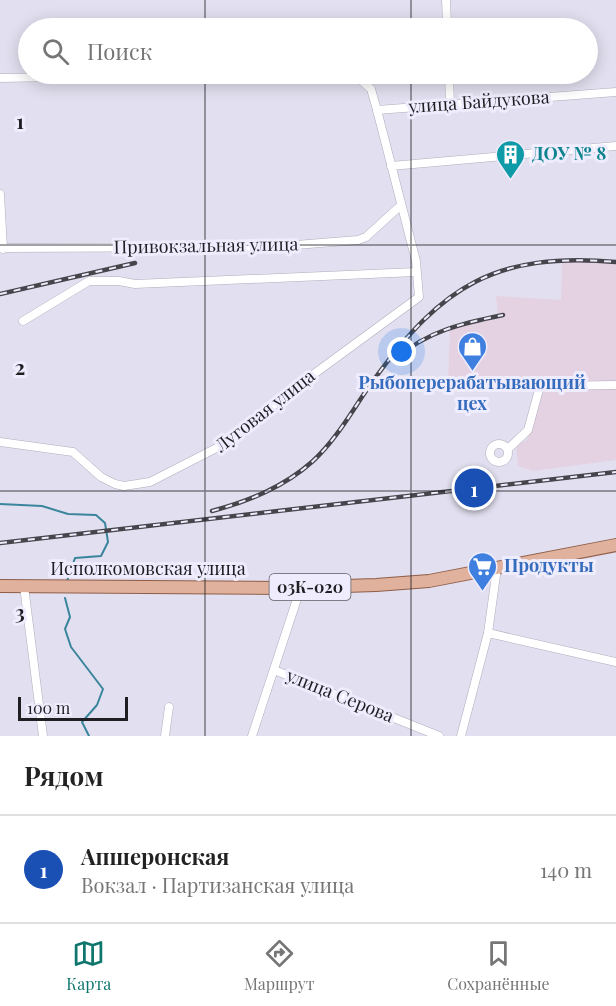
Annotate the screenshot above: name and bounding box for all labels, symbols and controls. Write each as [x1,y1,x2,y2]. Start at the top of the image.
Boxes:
search box [18,18,598,84]
icon: search [39,35,72,68]
text: Поиск [87,36,152,66]
street label: улица Байдукова [407,84,550,118]
text: 1 [16,107,24,134]
building icon: ДОУ № 8 [495,138,527,180]
place label: ДОУ № 8 [532,141,606,165]
street label: Привокзальная улица [113,231,299,259]
shop icon: Рыбоперерабатывающий цех [456,330,488,372]
your location [387,337,416,366]
text: 2 [15,353,25,380]
street label: Луговая улица [209,363,319,458]
place label: Рыбоперерабатывающий цех [358,370,586,415]
pin: 1 [454,466,494,510]
supermarket icon: Продукты [467,550,499,592]
place label: Продукты [504,553,594,577]
street label: Исполкомовская улица [50,556,246,580]
road number: 03К-020 [270,574,350,600]
text: 3 [15,598,25,625]
street label: улица Серова [282,662,398,728]
scale bar [18,694,128,722]
text: 100 m [27,697,70,718]
text: Рядом [24,758,103,793]
text: Апшеронская [81,841,229,871]
text: 1 [40,856,47,883]
text: 140 m [540,856,592,883]
text: Вокзал · Партизанская улица [81,871,354,898]
tab: Карта [66,937,111,994]
tab: Маршрут [244,937,315,994]
tab: Сохранённые [447,937,550,994]

